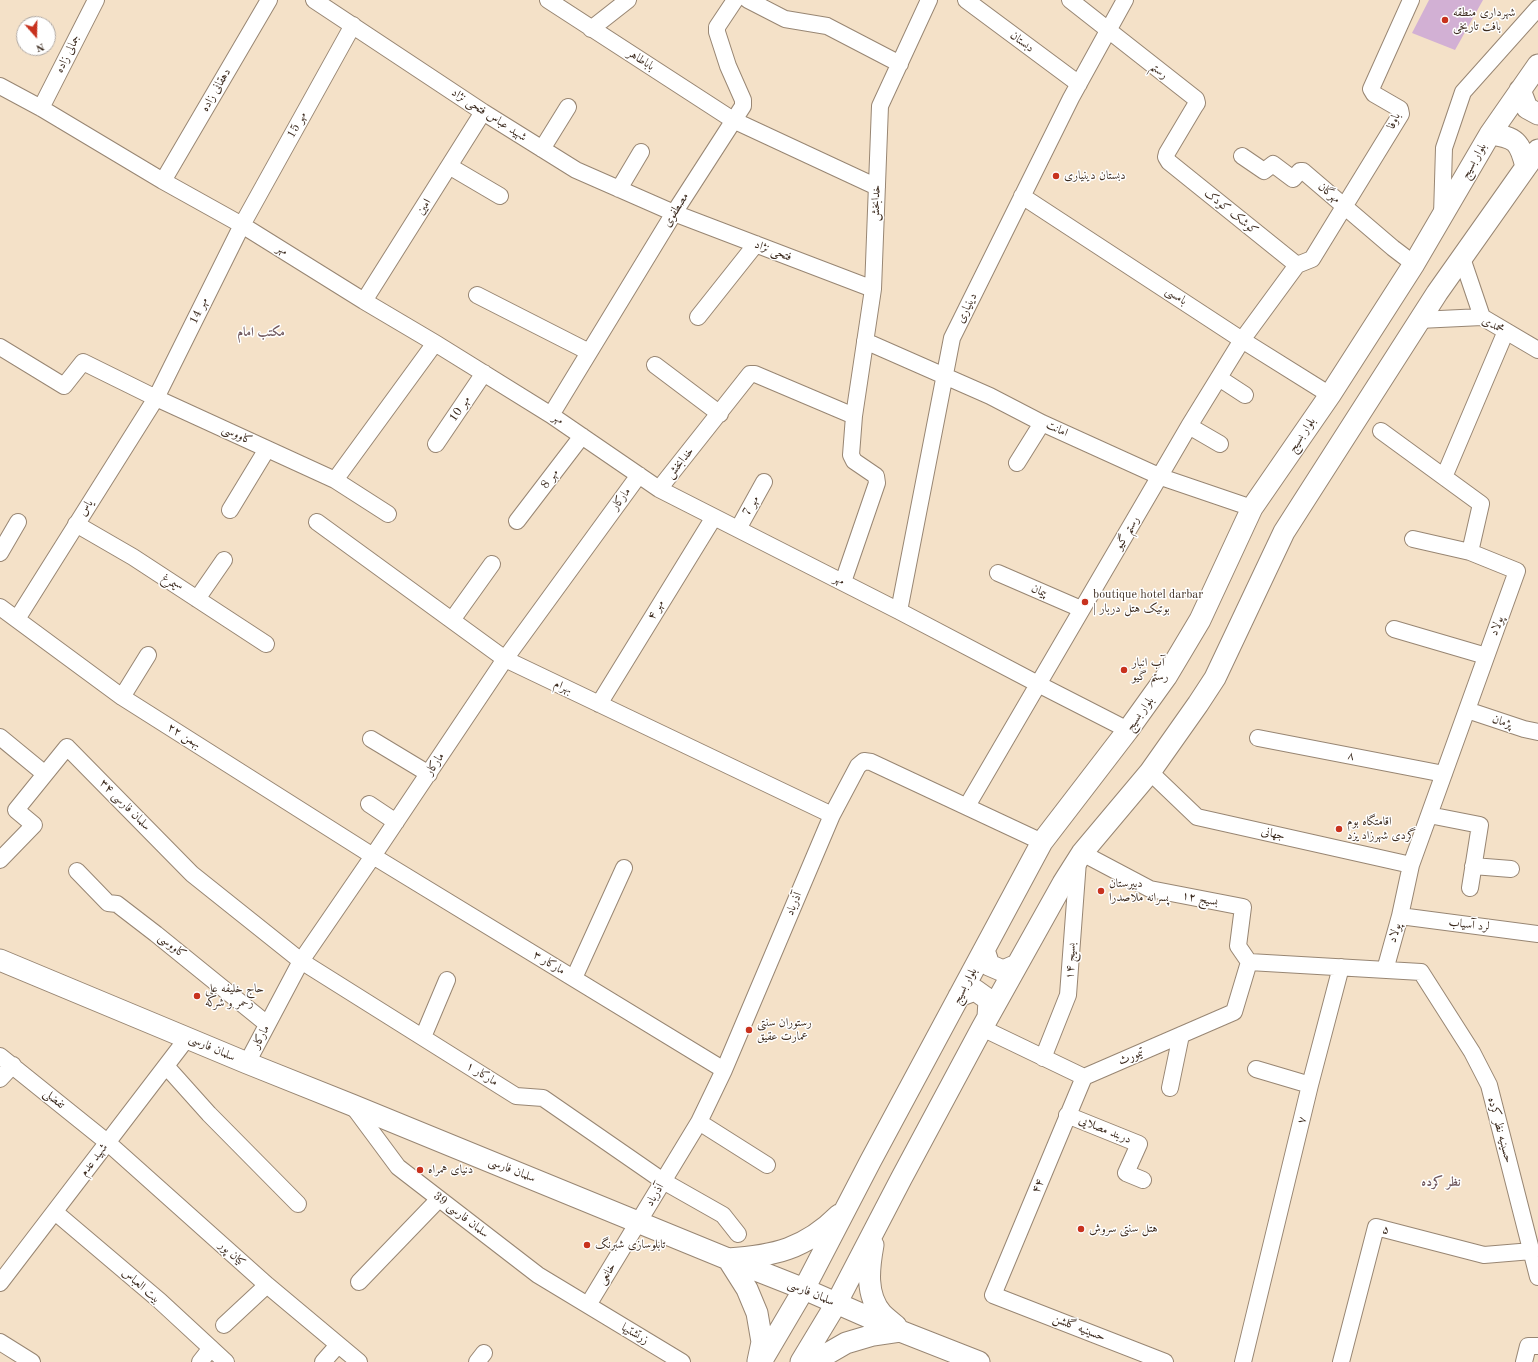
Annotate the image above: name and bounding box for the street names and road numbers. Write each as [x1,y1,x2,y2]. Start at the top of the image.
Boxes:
street label: دبستان [1007,28,1037,56]
street label: جمالی زاده [52,33,84,75]
street label: باباطاهر [625,46,657,74]
street label: رستم [1147,60,1171,82]
street label: دهقانی زاده [198,66,234,114]
street label: شهید عباس فتحی نژاد [449,85,529,145]
street label: مهر 15 [284,109,310,141]
street label: باوفا [1384,111,1404,131]
street label: بلوار بسیج [1458,140,1490,182]
street label: مهرگان [1315,180,1343,206]
street label: خدابخش [868,185,884,221]
street label: کوشک کودک [1201,186,1261,238]
street label: مصطفوی [660,190,692,230]
street label: امین [414,196,434,218]
street label: فتحی نژاد [752,237,794,265]
street label: مهر [274,241,290,259]
street label: بامسی [1162,284,1190,308]
street label: دینیاری [954,291,980,325]
street label: مهر 14 [186,295,212,327]
street label: محمدی [1479,313,1507,337]
street label: مهر 10 [446,393,474,425]
street label: مهر [550,410,566,428]
street label: بلوار بسیج [1285,415,1319,455]
street label: امانت [1044,418,1070,440]
street label: کاووسی [220,422,254,448]
street label: خدابخش [663,444,697,482]
street label: مهر 8 [538,466,562,492]
street label: مارکار [608,485,634,513]
street label: مهر 7 [740,493,762,519]
street label: یاس [75,497,97,519]
street label: رستم گیو [1111,514,1143,552]
street label: سیمرغ [159,571,185,595]
street label: مهر [831,571,847,589]
street label: پیمان [1029,581,1049,601]
street label: مهر ۴ [644,597,668,623]
street label: پولاد [1487,614,1507,638]
street label: بهرام [552,677,574,697]
street label: بلوار بسیج [1123,694,1157,734]
street label: پژمان [1490,712,1514,732]
street label: ۲۲ بهمن [165,720,203,752]
street label: ۸ [1346,748,1356,764]
street label: مارکار [422,750,448,778]
street label: سلمان فارسی ۳۴ [96,776,154,834]
street label: جهانی [1260,824,1286,844]
street label: بسیج ۱۲ [1181,888,1219,910]
street label: آذرباد [783,890,805,918]
street label: لرد آسیاب [1448,915,1490,935]
street label: پولاد [1385,922,1405,944]
street label: کاووسی [155,930,189,962]
street label: بسیج ۱۴ [1063,942,1079,980]
street label: مارکار ۳ [530,948,568,978]
street label: بلوار بسیج [949,965,981,1007]
street label: مارکار [249,1023,273,1051]
street label: سلمان فارسی [187,1031,237,1065]
street label: تیمورث [1116,1045,1146,1069]
street label: مارکار ۱ [463,1059,501,1089]
street label: تفضلی [40,1086,68,1112]
street label: حسینیه نظر کرده [1484,1095,1516,1165]
street label: دربند مصلایی [1077,1113,1133,1147]
street label: ۷ [1294,1115,1310,1125]
street label: شهید عدم [77,1141,111,1179]
street label: سلمان فارسی [486,1154,538,1186]
street label: ۴۴ [1029,1177,1047,1195]
street label: آذرباد [643,1181,667,1209]
street label: سلمان فارسی 39 [430,1189,492,1241]
street label: ۵ [1381,1222,1391,1238]
street label: کیان پور [216,1238,248,1270]
street label: خانعی [595,1260,619,1288]
street label: بیت العباس [119,1265,163,1307]
street label: سلمان فارسی [785,1277,837,1309]
street label: حسینیه گلشن [1051,1311,1107,1345]
street label: زرتشتیها [619,1320,651,1348]

